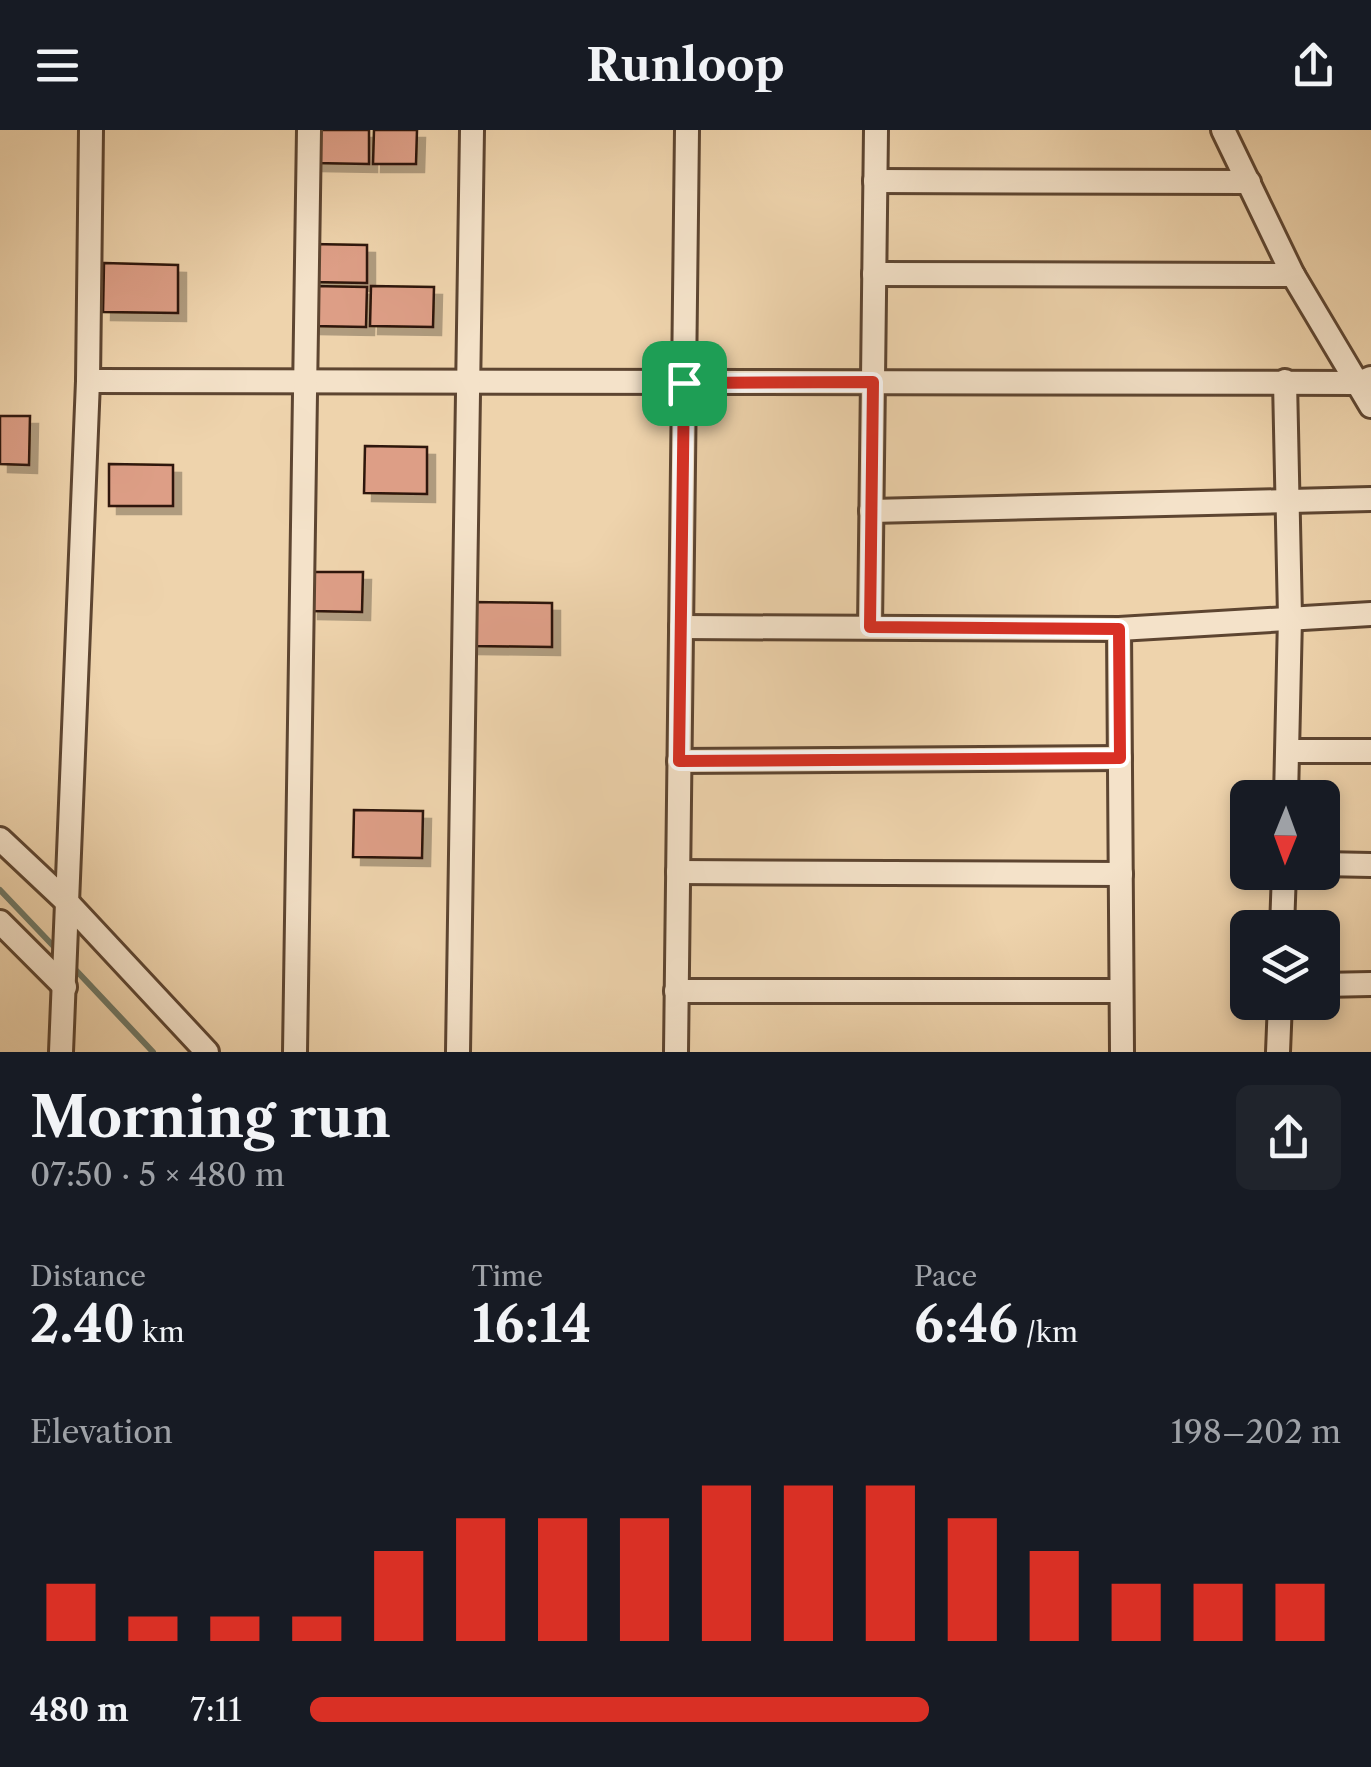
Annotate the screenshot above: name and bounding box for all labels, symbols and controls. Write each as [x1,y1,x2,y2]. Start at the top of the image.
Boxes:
text: Runloop [586,37,785,93]
icon: menu [30,38,85,93]
icon: share [1286,38,1341,93]
pin [642,341,727,426]
icon: arrive [657,356,712,411]
north arrow [1230,780,1340,890]
map controls [1230,780,1340,1020]
button: layers [1230,910,1340,1020]
text: Morning run [30,1084,391,1151]
button: share [1236,1085,1341,1190]
text: 07:50 · 5 × 480 m [30,1155,285,1194]
text: Distance [30,1259,146,1293]
text: Time [472,1259,543,1293]
text: Pace [914,1259,977,1293]
text: 2.40 [30,1293,135,1355]
text: 16:14 [472,1293,591,1355]
text: 6:46 [914,1293,1018,1355]
text: km [135,1315,185,1349]
text: /km [1018,1315,1078,1349]
text: Elevation [30,1412,173,1451]
text: 198–202 m [1171,1412,1341,1451]
text: 480 m [30,1690,129,1729]
text: 7:11 [190,1690,242,1729]

